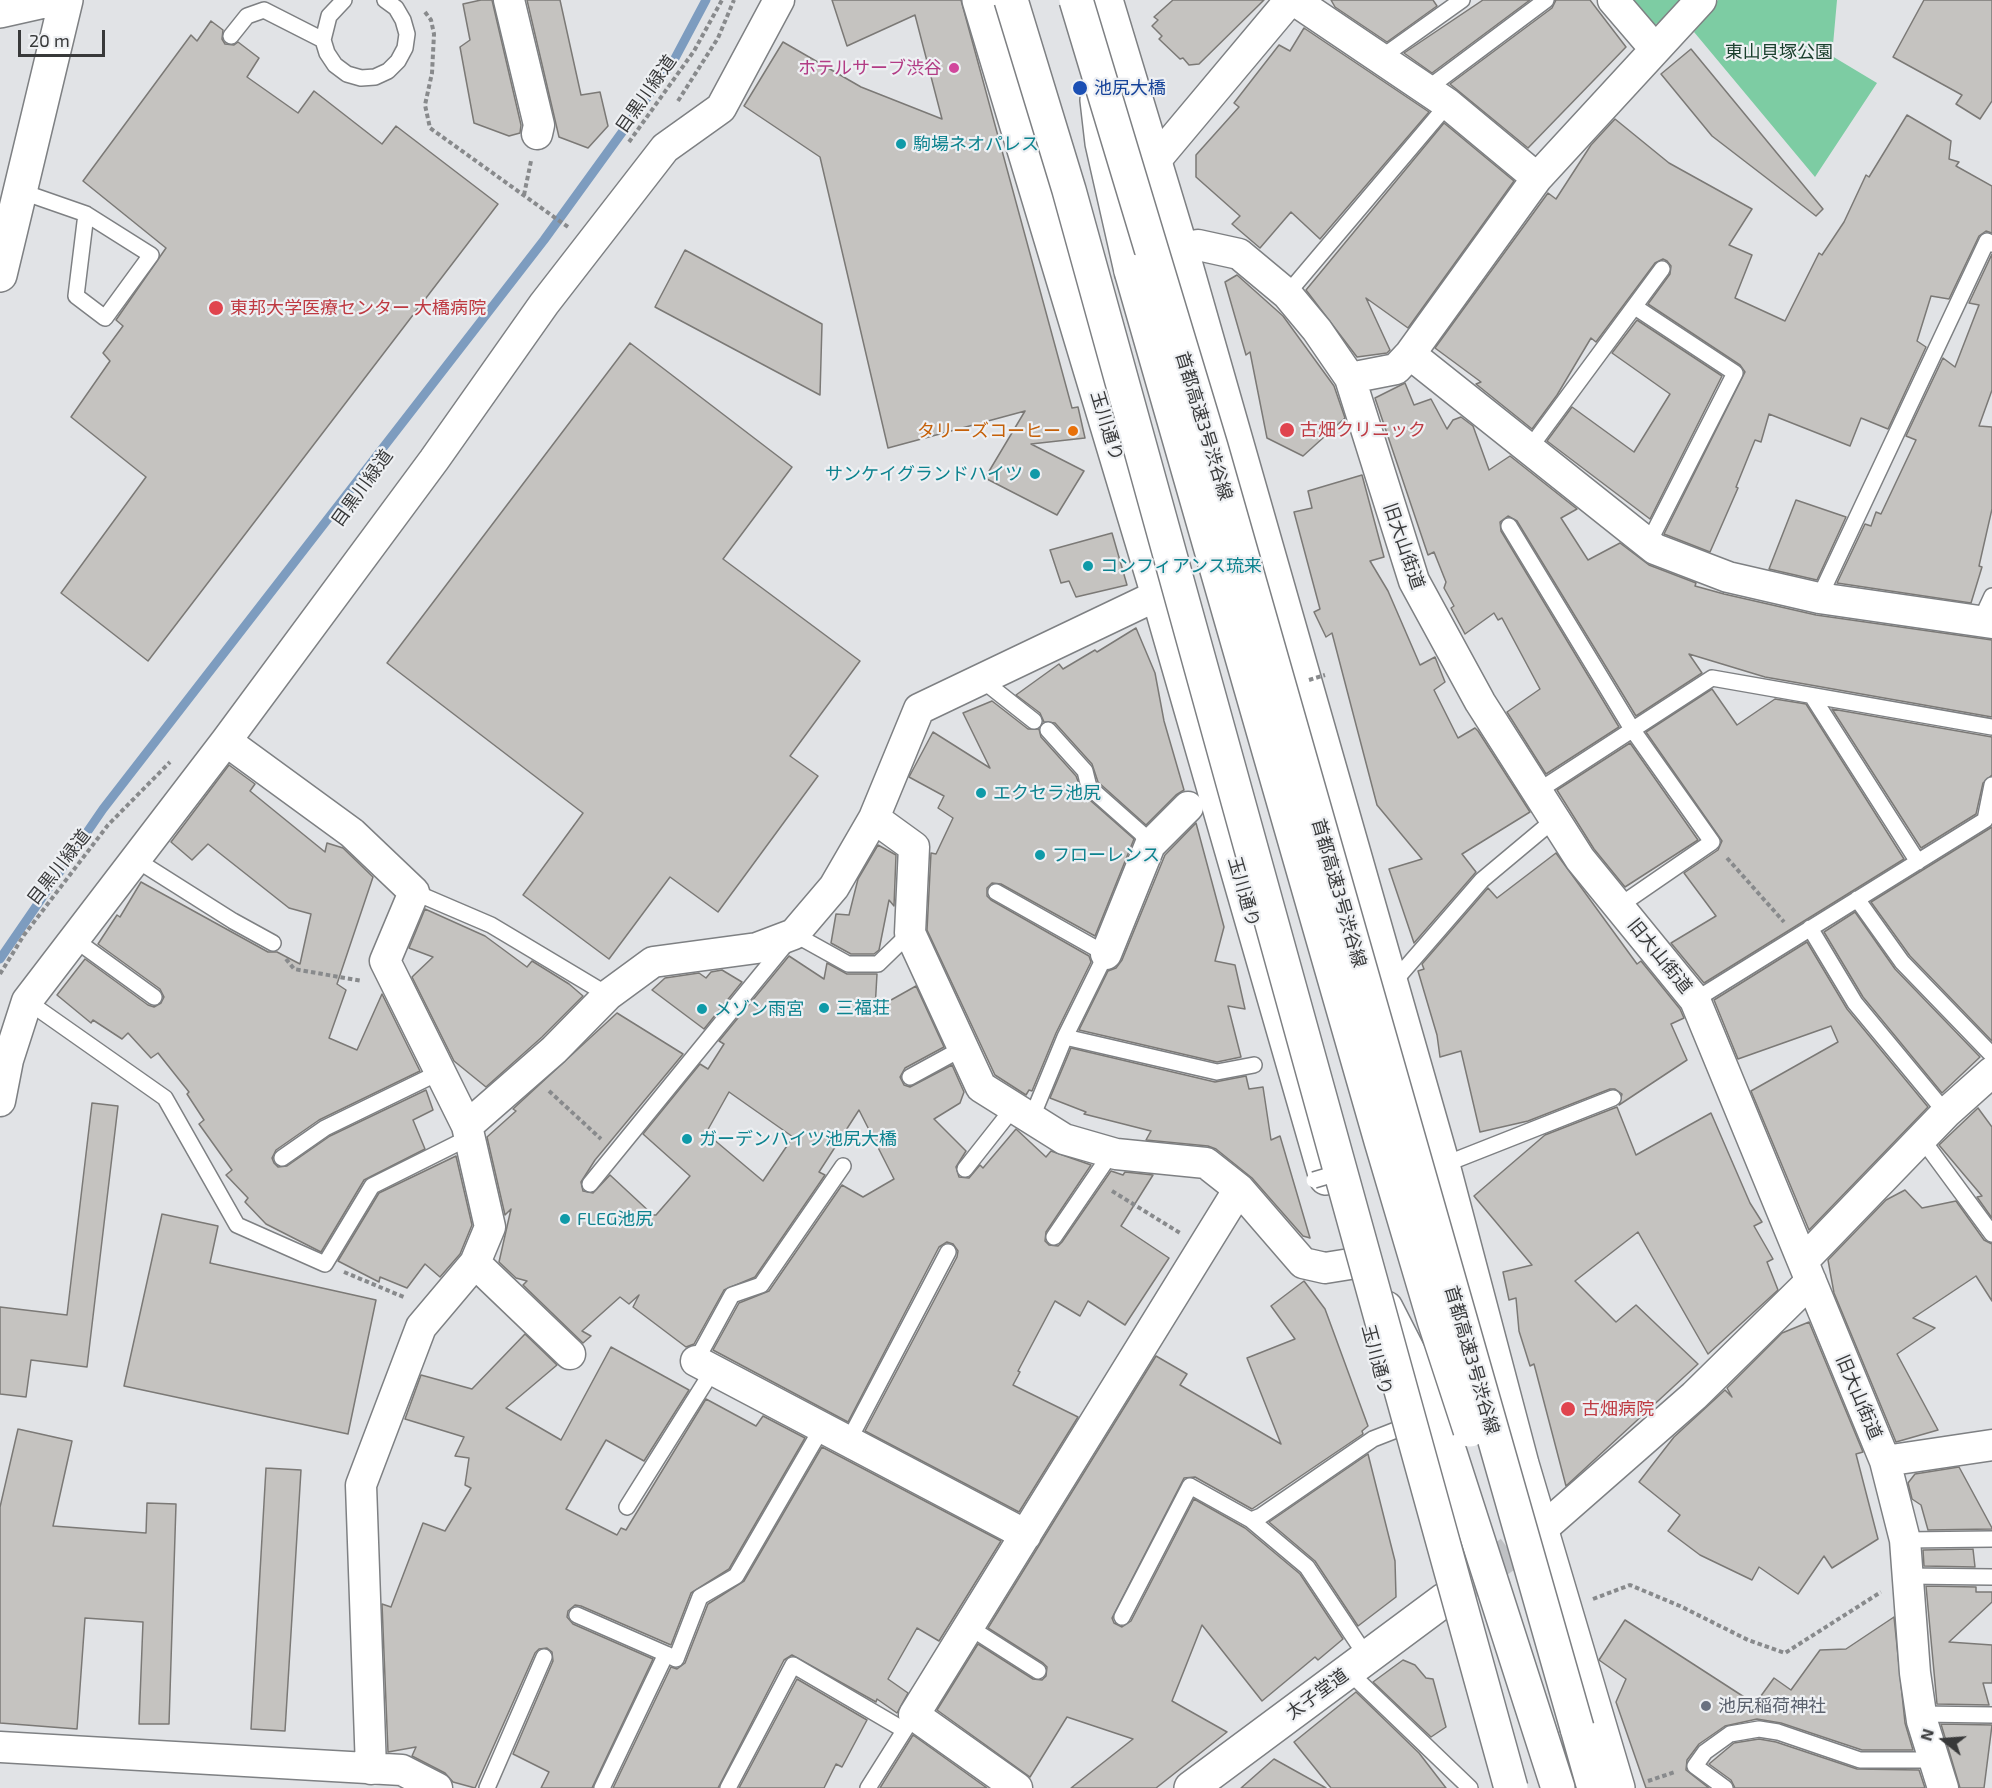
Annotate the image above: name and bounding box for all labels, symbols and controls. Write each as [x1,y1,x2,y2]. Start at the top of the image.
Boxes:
scale bar [21,18,108,56]
text: 20 m [29,29,70,51]
park label: 東山貝塚公園 [1725,41,1833,63]
street label: 目黒川緑道 [611,51,681,137]
place label: ホテルサーブ渋谷 [798,57,942,79]
marker: ホテルサーブ渋谷 [947,61,961,75]
place label: 池尻大橋 [1094,77,1166,99]
marker: 池尻大橋 [1071,79,1089,97]
place label: 駒場ネオパレス [913,133,1039,155]
marker: 駒場ネオパレス [894,137,908,151]
place label: 東邦大学医療センター 大橋病院 [230,297,486,319]
marker: 東邦大学医療センター 大橋病院 [207,299,225,317]
street label: 首都高速3号渋谷線 [1171,349,1237,503]
street label: 玉川通り [1086,388,1128,464]
place label: 古畑クリニック [1300,419,1426,441]
place label: タリーズコーヒー [917,420,1061,442]
marker: 古畑クリニック [1278,421,1296,439]
marker: タリーズコーヒー [1066,424,1080,438]
street label: 目黒川緑道 [327,445,397,531]
place label: サンケイグランドハイツ [825,463,1023,485]
marker: サンケイグランドハイツ [1028,467,1042,481]
street label: 旧大山街道 [1379,500,1429,592]
place label: コンフィアンス琉来 [1100,555,1262,577]
marker: コンフィアンス琉来 [1081,559,1095,573]
place label: エクセラ池尻 [993,782,1101,804]
marker: エクセラ池尻 [974,786,988,800]
street label: 首都高速3号渋谷線 [1307,816,1371,970]
street label: 目黒川緑道 [23,825,95,909]
place label: フローレンス [1052,844,1160,866]
marker: フローレンス [1033,848,1047,862]
street label: 玉川通り [1224,854,1264,930]
street label: 旧大山街道 [1623,914,1697,998]
place label: 三福荘 [836,997,890,1019]
place label: メゾン雨宮 [714,998,804,1020]
marker: 三福荘 [817,1001,831,1015]
marker: メゾン雨宮 [695,1002,709,1016]
place label: ガーデンハイツ池尻大橋 [699,1128,897,1150]
marker: ガーデンハイツ池尻大橋 [680,1132,694,1146]
place label: FLEG池尻 [577,1208,653,1230]
marker: FLEG池尻 [558,1212,572,1226]
street label: 首都高速3号渋谷線 [1440,1283,1504,1437]
street label: 玉川通り [1357,1322,1397,1398]
street label: 旧大山街道 [1831,1351,1887,1443]
place label: 古畑病院 [1582,1398,1654,1420]
marker: 古畑病院 [1559,1400,1577,1418]
street label: 太子堂道 [1282,1664,1352,1724]
place label: 池尻稲荷神社 [1718,1695,1826,1717]
marker: 池尻稲荷神社 [1699,1699,1713,1713]
north arrow [1914,1710,1974,1770]
text: N [1916,1726,1937,1743]

